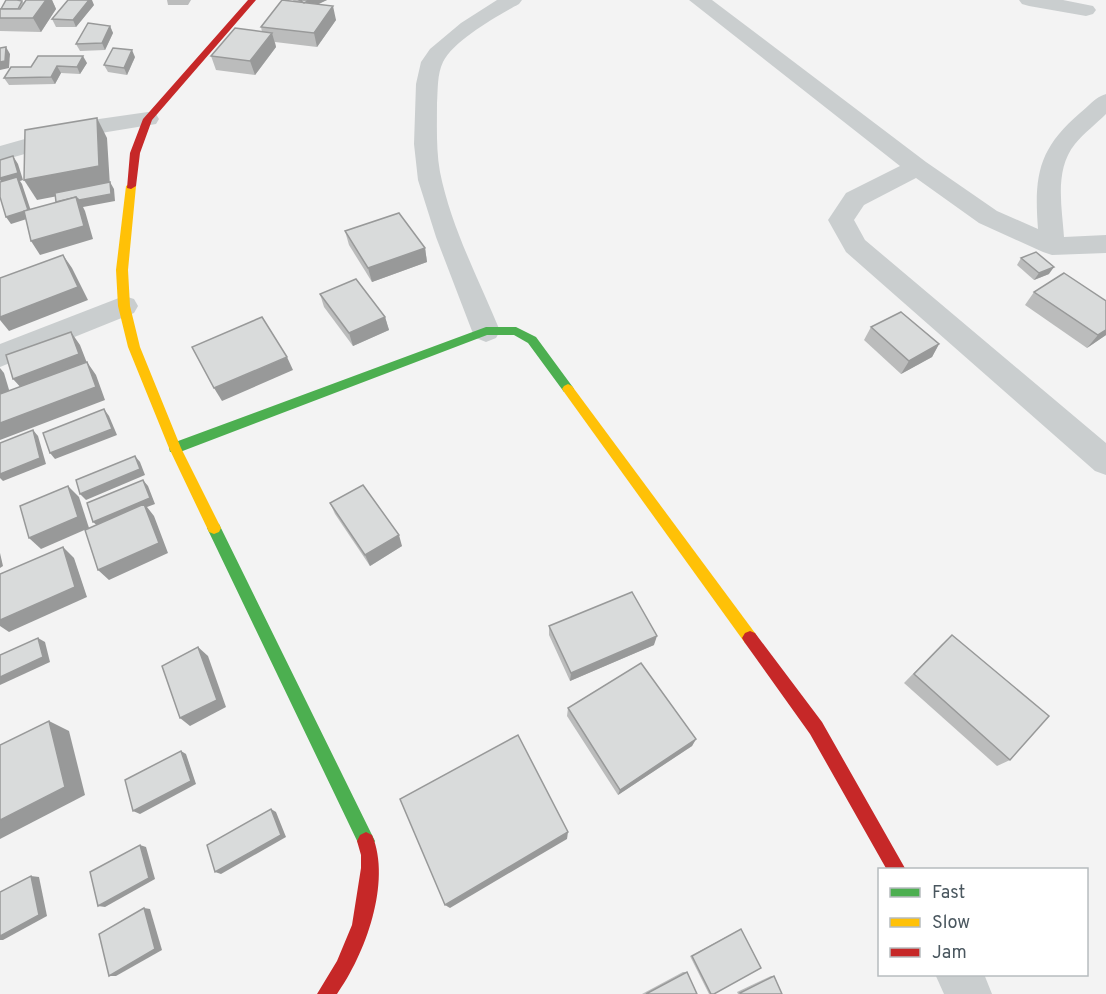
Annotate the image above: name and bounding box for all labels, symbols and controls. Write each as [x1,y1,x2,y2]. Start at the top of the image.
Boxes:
legend [878,868,1088,976]
text: Fast [932,882,965,905]
text: Slow [932,912,970,935]
text: Jam [932,942,967,965]

